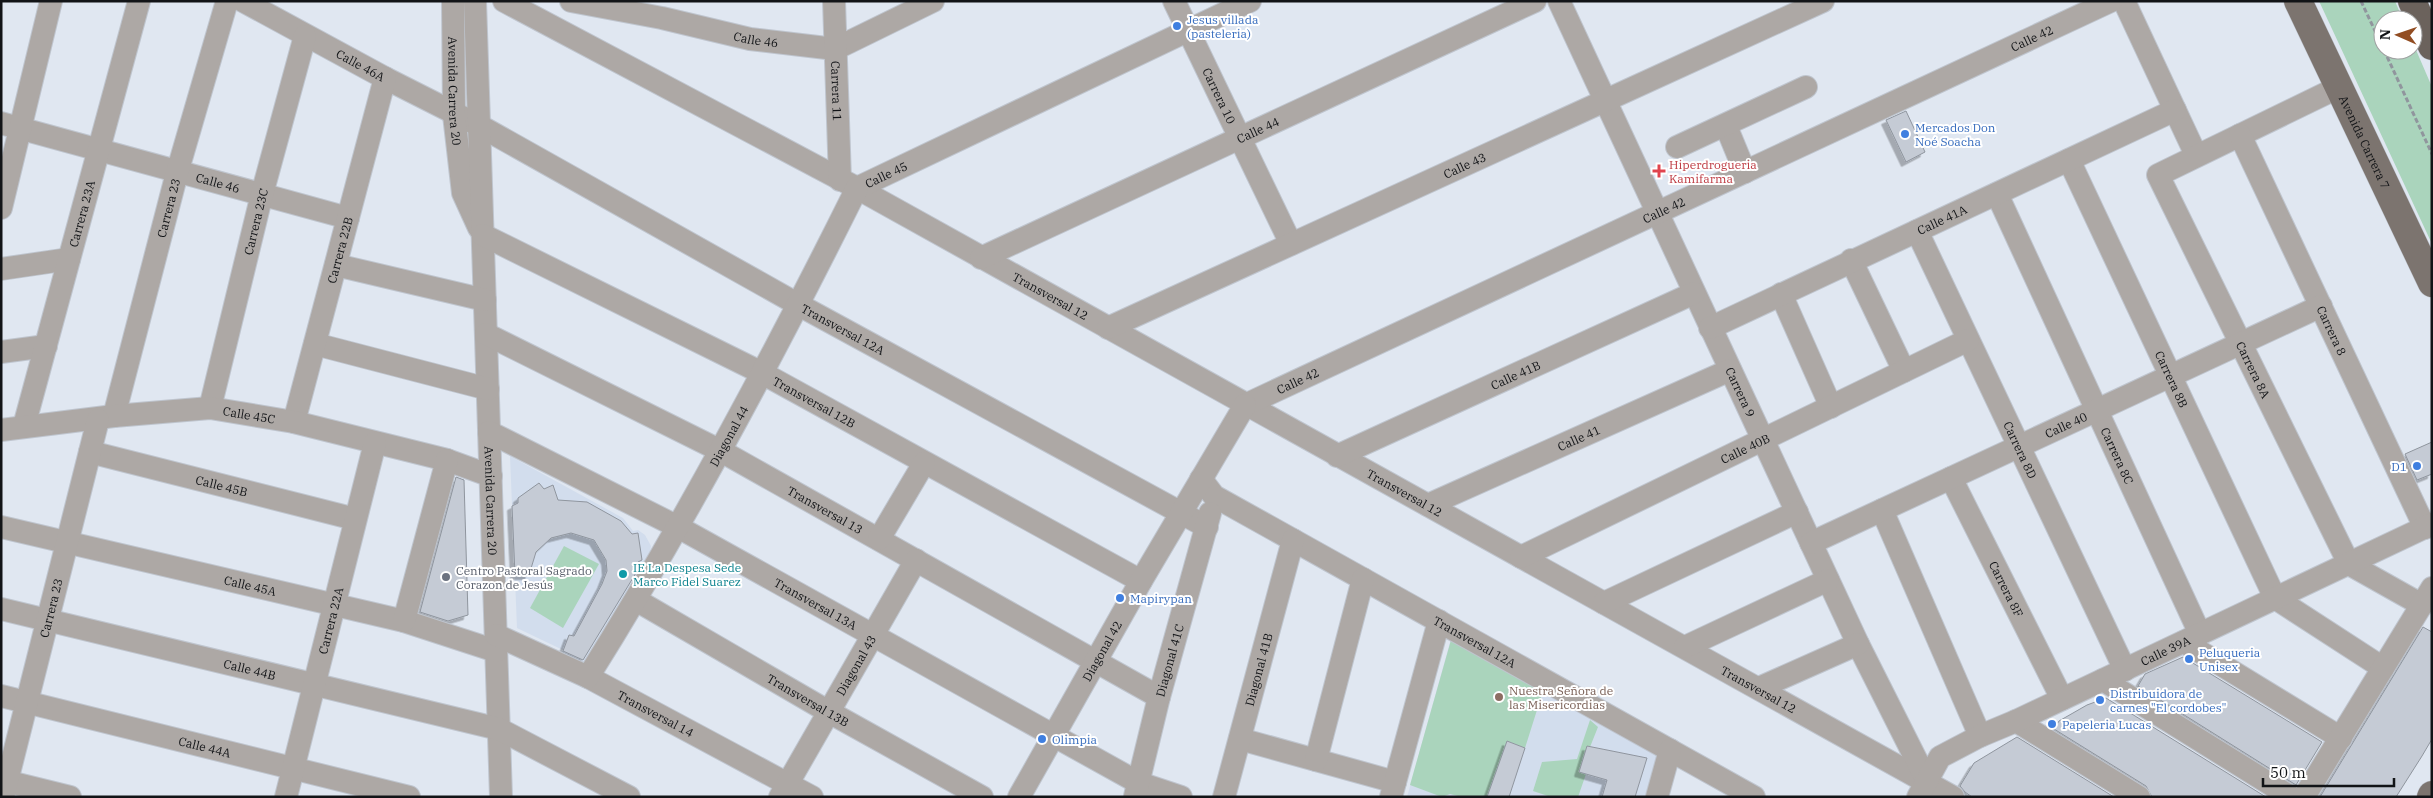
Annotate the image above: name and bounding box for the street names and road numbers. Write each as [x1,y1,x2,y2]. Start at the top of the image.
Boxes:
street label: Calle 42 [2008,22,2055,54]
street label: Calle 46 [732,28,779,50]
street label: Avenida Carrera 20 [446,36,465,146]
street label: Calle 46A [334,46,388,85]
street label: Carrera 11 [829,61,846,121]
street label: Carrera 10 [1200,65,1239,126]
street label: Avenida Carrera 7 [2336,93,2394,191]
street label: Calle 44 [1234,113,1281,146]
street label: Calle 43 [1441,149,1488,181]
street label: Calle 45 [862,158,909,191]
street label: Calle 46 [194,169,242,196]
street label: Carrera 23 [153,177,183,239]
street label: Carrera 23A [65,178,98,249]
street label: Carrera 23C [240,186,271,256]
street label: Calle 42 [1640,193,1687,226]
street label: Calle 41A [1914,201,1970,237]
street label: Carrera 22B [324,215,356,285]
street label: Transversal 12 [1010,269,1091,323]
street label: Transversal 12A [799,300,888,358]
street label: Carrera 8 [2314,303,2350,358]
street label: Carrera 8A [2233,339,2274,401]
street label: Carrera 8B [2152,348,2192,410]
street label: Calle 41B [1488,357,1543,392]
street label: Calle 42 [1274,364,1321,397]
street label: Carrera 9 [1723,365,1759,419]
street label: Transversal 12B [770,373,858,431]
street label: Calle 45C [222,403,277,426]
street label: Diagonal 44 [706,403,751,469]
street label: Calle 40 [2042,408,2089,441]
street label: Carrera 8D [2001,419,2041,481]
street label: Calle 41 [1555,422,1602,454]
street label: Carrera 8C [2098,425,2137,487]
street label: Calle 40B [1718,430,1772,467]
street label: Avenida Carrera 20 [482,446,501,556]
street label: Transversal 12 [1364,465,1445,519]
street label: Calle 45B [194,472,249,499]
street label: Transversal 13 [785,482,866,537]
street label: Carrera 8F [1986,558,2027,619]
street label: Calle 45A [223,572,279,599]
street label: Transversal 13A [772,574,860,633]
street label: Carrera 23 [36,577,65,639]
street label: Carrera 22A [315,585,346,656]
street label: Transversal 12A [1431,612,1520,671]
street label: Diagonal 42 [1079,618,1125,684]
street label: Diagonal 41C [1152,622,1186,698]
street label: Diagonal 41B [1241,631,1275,708]
street label: Diagonal 43 [832,632,879,698]
street label: Calle 39A [2138,632,2193,668]
street label: Calle 44B [222,655,277,682]
street label: Transversal 12 [1718,662,1799,716]
street label: Transversal 13B [764,670,852,729]
street label: Transversal 14 [615,687,696,740]
street label: Calle 44A [177,733,233,760]

